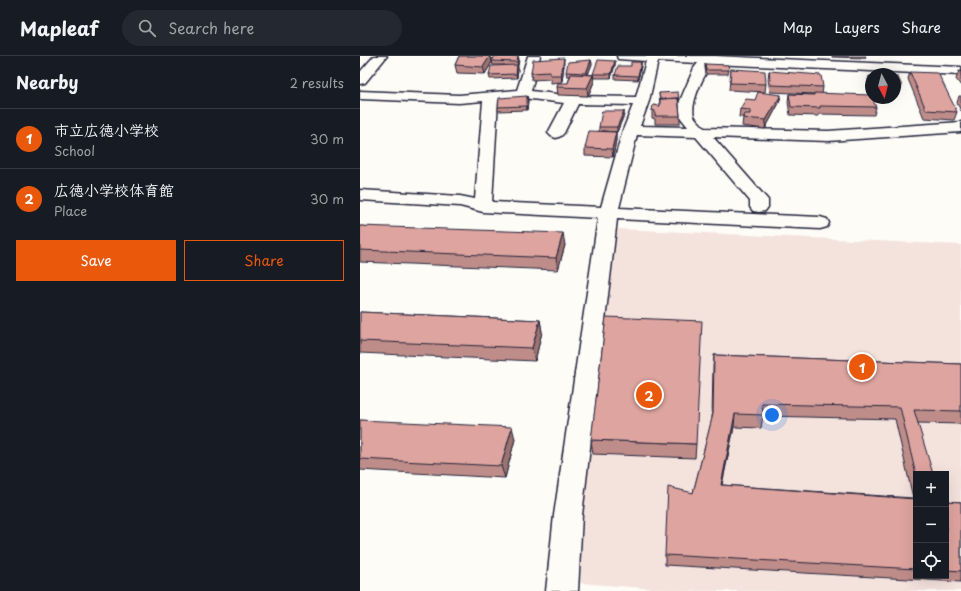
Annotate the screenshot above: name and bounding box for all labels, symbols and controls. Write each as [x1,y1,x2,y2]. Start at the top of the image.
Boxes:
search box [122,10,402,46]
text: Mapleaf [20,14,98,42]
text: Search here [168,16,254,39]
icon: search [136,17,158,39]
text: Map [783,17,813,38]
text: Layers [835,17,880,38]
text: Share [902,17,941,38]
north arrow [865,68,901,104]
text: Nearby [16,69,78,95]
text: 2 results [290,73,344,92]
text: 市立広徳小学校 [54,118,159,141]
text: 1 [26,129,32,148]
text: 30 m [310,129,344,148]
text: School [54,141,95,160]
text: 広徳小学校体育館 [54,178,174,201]
text: 2 [24,189,34,208]
text: 30 m [310,189,344,208]
text: Place [54,201,87,220]
button: Save [16,240,176,281]
button: Share [184,240,344,281]
pin: 1 [849,352,875,382]
pin: 2 [636,380,662,410]
your location [762,405,782,425]
map controls [913,471,949,579]
button: + [913,471,949,507]
button: − [913,507,949,543]
button: locate [913,543,949,579]

